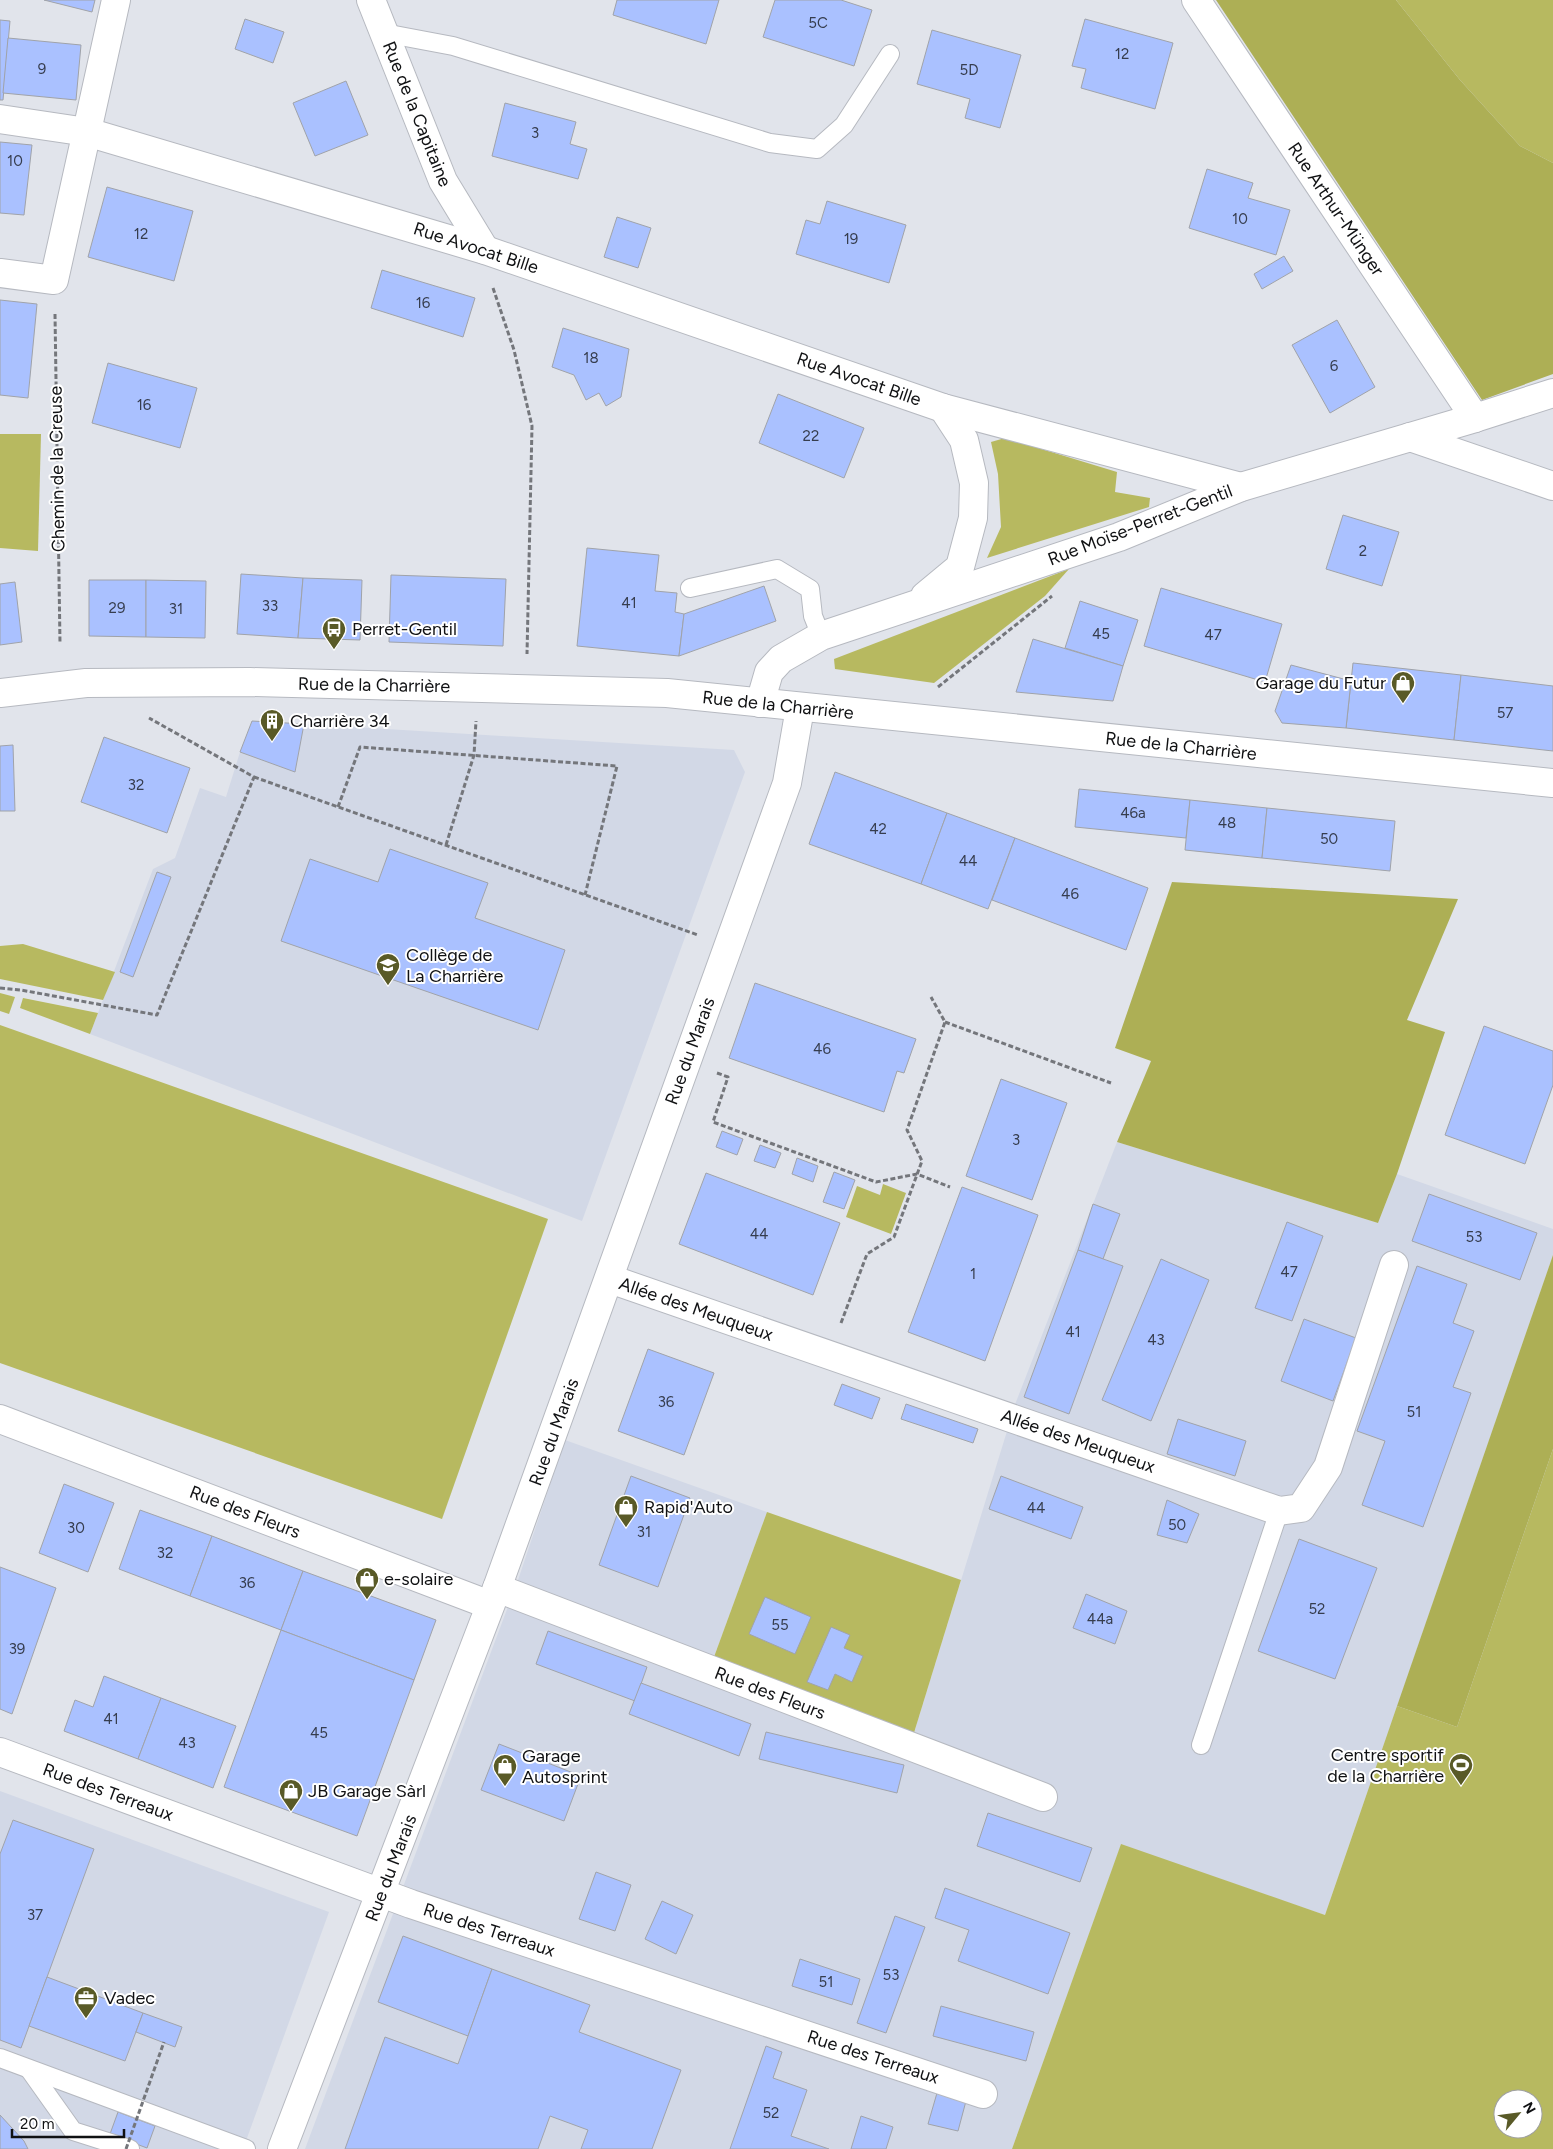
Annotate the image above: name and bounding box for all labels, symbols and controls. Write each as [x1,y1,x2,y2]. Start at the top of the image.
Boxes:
house number: 5C [808,14,828,32]
street label: Rue de la Capitaine [378,38,456,190]
house number: 12 [1115,45,1129,63]
house number: 9 [38,60,46,78]
house number: 5D [960,61,978,79]
house number: 3 [531,124,539,142]
street label: Rue Arthur-Münger [1283,138,1389,280]
house number: 10 [7,152,23,170]
house number: 10 [1232,210,1248,228]
street label: Rue Avocat Bille [411,217,541,279]
house number: 12 [134,225,148,243]
house number: 19 [844,230,858,248]
house number: 16 [416,294,431,312]
street label: Rue Avocat Bille [794,347,924,411]
house number: 18 [583,349,599,367]
house number: 6 [1330,357,1339,375]
street label: Chemin de la Creuse [45,385,69,552]
house number: 16 [137,396,152,414]
house number: 22 [803,427,819,445]
street label: Rue Moïse-Perret-Gentil [1045,480,1235,570]
house number: 2 [1359,542,1367,560]
house number: 41 [621,594,637,612]
house number: 33 [262,597,278,615]
house number: 29 [109,599,125,617]
house number: 31 [169,600,183,618]
bus stop icon: Perret-Gentil [321,616,347,650]
place label: Perret-Gentil [352,618,457,640]
house number: 45 [1092,625,1110,643]
house number: 47 [1204,626,1222,644]
shop icon: Garage du Futur [1390,670,1416,704]
place label: Garage du Futur [1255,672,1386,694]
street label: Rue de la Charrière [298,673,450,697]
street label: Rue de la Charrière [701,686,855,724]
house number: 57 [1497,704,1513,722]
building icon: Charrière 34 [259,708,285,742]
place label: Charrière 34 [290,710,390,732]
street label: Rue de la Charrière [1104,727,1258,765]
house number: 32 [128,776,144,794]
house number: 46a [1120,804,1146,822]
house number: 48 [1218,814,1236,832]
house number: 42 [869,820,887,838]
house number: 50 [1320,830,1338,848]
house number: 44 [959,852,977,870]
house number: 46 [1061,885,1079,903]
place label: Collège de La Charrière [406,944,503,987]
school or university icon: Collège de La Charrière [375,952,401,986]
street label: Rue du Marais [660,994,720,1108]
house number: 46 [813,1040,831,1058]
house number: 3 [1012,1131,1020,1149]
house number: 44 [750,1225,768,1243]
house number: 53 [1466,1228,1482,1246]
house number: 47 [1280,1263,1298,1281]
house number: 1 [970,1265,976,1283]
street label: Allée des Meuqueux [616,1272,776,1346]
house number: 41 [1065,1323,1081,1341]
house number: 43 [1147,1331,1165,1349]
street label: Rue du Marais [524,1375,584,1489]
house number: 36 [658,1393,675,1411]
house number: 51 [1407,1403,1421,1421]
street label: Allée des Meuqueux [998,1404,1158,1478]
street label: Rue des Fleurs [187,1481,303,1543]
shop icon: Rapid'Auto [613,1494,639,1528]
place label: Rapid'Auto [644,1496,733,1518]
house number: 44 [1027,1499,1045,1517]
house number: 50 [1168,1516,1186,1534]
house number: 30 [67,1519,85,1537]
house number: 31 [637,1523,651,1541]
house number: 32 [157,1544,173,1562]
shop icon: e-solaire [354,1566,380,1600]
place label: e-solaire [384,1568,454,1590]
house number: 36 [239,1574,256,1592]
house number: 52 [1308,1600,1326,1618]
house number: 44a [1087,1610,1113,1628]
house number: 55 [771,1616,789,1634]
house number: 39 [9,1640,25,1658]
street label: Rue des Fleurs [712,1662,828,1724]
house number: 41 [103,1710,119,1728]
house number: 45 [310,1724,328,1742]
house number: 43 [178,1734,196,1752]
place label: Centre sportif de la Charrière [1327,1744,1444,1787]
place label: Garage Autosprint [522,1745,608,1788]
sports icon: Centre sportif de la Charrière [1448,1752,1474,1786]
shop icon: Garage Autosprint [492,1753,518,1787]
street label: Rue des Terreaux [40,1758,177,1826]
shop icon: JB Garage Sàrl [278,1778,304,1812]
place label: JB Garage Sàrl [308,1780,426,1802]
street label: Rue du Marais [361,1811,421,1925]
street label: Rue des Terreaux [420,1898,558,1962]
house number: 37 [27,1906,43,1924]
house number: 53 [883,1966,899,1984]
house number: 51 [819,1973,833,1991]
office icon: Vadec [73,1985,99,2019]
place label: Vadec [104,1987,155,2009]
street label: Rue des Terreaux [804,2025,942,2089]
north arrow [1493,2089,1543,2139]
text: N [1519,2099,1539,2117]
house number: 52 [762,2104,780,2122]
scale bar [12,2106,125,2138]
text: 20 m [20,2115,54,2133]

